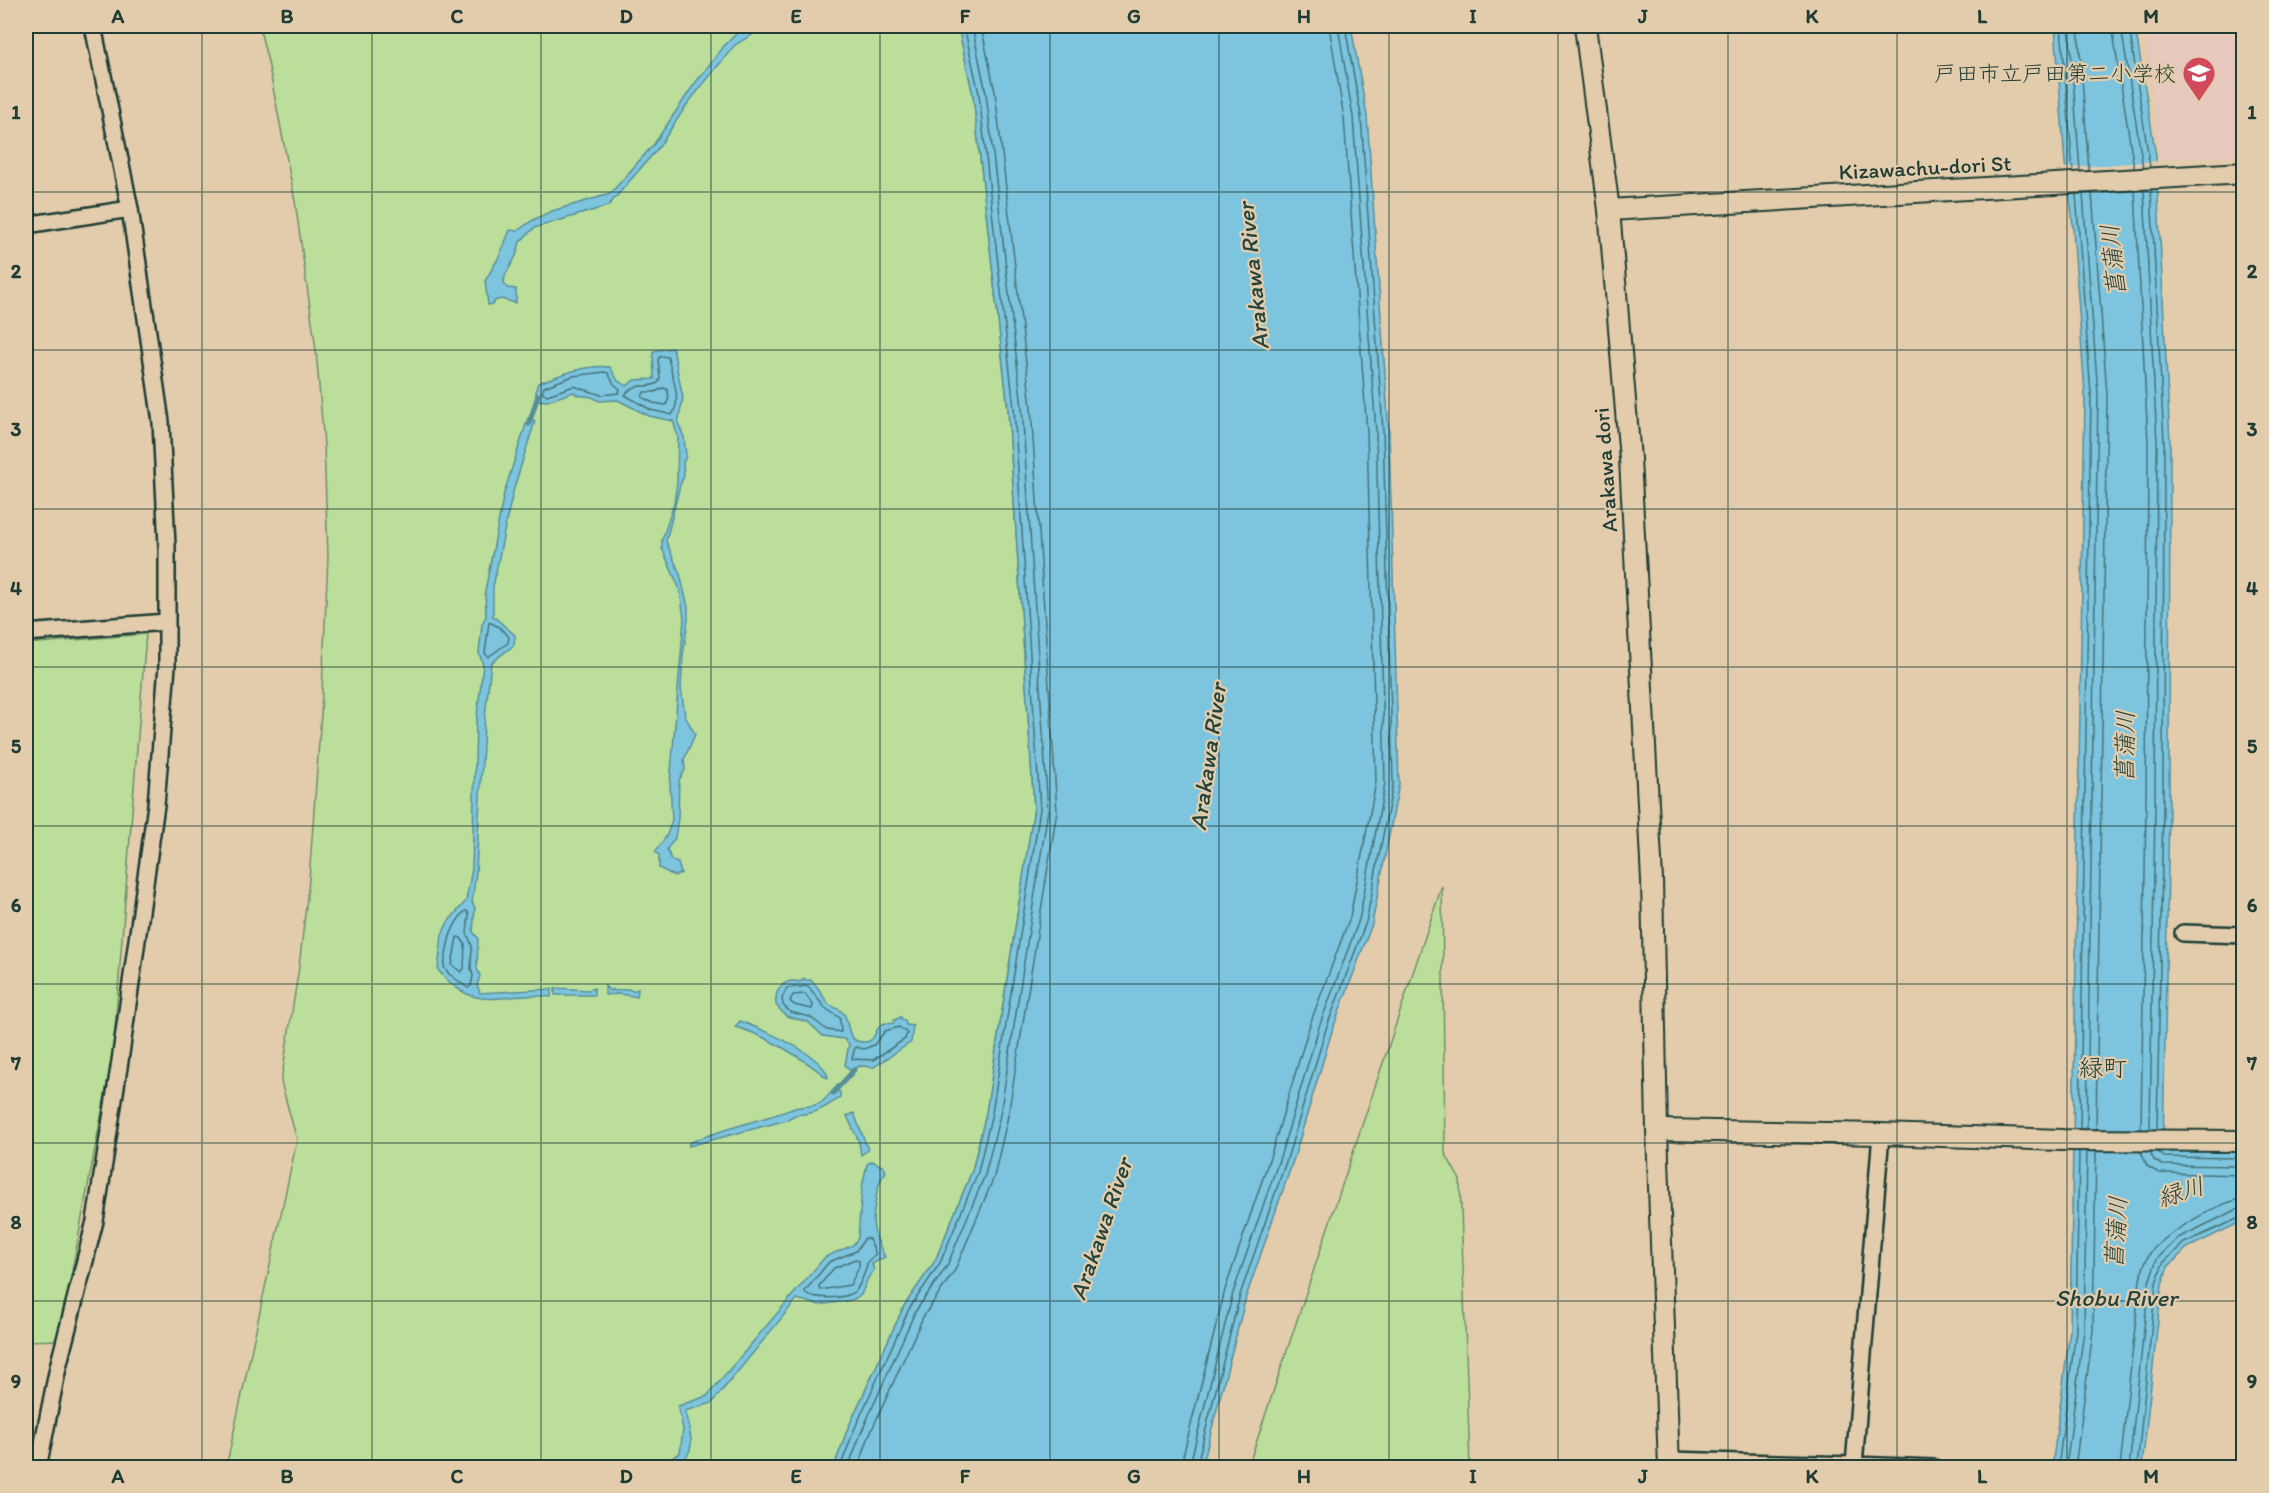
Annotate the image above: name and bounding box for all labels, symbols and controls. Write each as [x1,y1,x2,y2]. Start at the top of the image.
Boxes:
text: A [111,4,125,28]
text: B [281,4,294,28]
text: C [451,4,464,28]
text: D [619,4,633,28]
text: E [790,4,802,28]
text: F [960,4,971,28]
text: G [1127,4,1141,28]
text: H [1297,4,1311,28]
text: I [1469,4,1477,28]
text: J [1637,4,1648,28]
text: K [1806,4,1820,28]
text: L [1977,4,1988,28]
text: M [2143,4,2159,28]
school or university icon: 戸田市立戸田第二小学校 [2181,55,2217,102]
place label: 戸田市立戸田第二小学校 [1934,60,2176,87]
text: 1 [11,100,21,124]
text: 1 [2247,100,2257,124]
street label: Kizawachu-dori St [1838,149,2012,186]
water label: Arakawa River [1230,198,1275,351]
water label: 菖蒲川 [2094,223,2131,297]
text: 2 [11,259,22,283]
text: 2 [2247,259,2258,283]
street label: Arakawa dori [1588,407,1623,533]
text: 3 [11,417,22,441]
text: 3 [2247,417,2258,441]
text: 4 [10,576,22,600]
text: 4 [2246,576,2258,600]
water label: Arakawa River [1183,679,1233,832]
water label: 菖蒲川 [2109,710,2140,782]
text: 5 [11,734,22,758]
text: 5 [2247,734,2258,758]
text: 6 [11,893,22,917]
text: 6 [2247,893,2258,917]
text: 7 [10,1051,21,1075]
text: 7 [2246,1051,2257,1075]
district label: 緑町 [2079,1053,2127,1082]
water label: Arakawa River [1063,1151,1139,1303]
water label: 緑川 [2154,1171,2208,1212]
water label: 菖蒲川 [2099,1195,2132,1269]
text: 8 [11,1210,22,1234]
text: 8 [2247,1210,2258,1234]
water label: Shobu River [2055,1283,2180,1312]
text: 9 [11,1369,21,1393]
text: 9 [2247,1369,2257,1393]
text: A [111,1464,125,1488]
text: B [281,1464,294,1488]
text: C [451,1464,464,1488]
text: D [619,1464,633,1488]
text: E [790,1464,802,1488]
text: F [960,1464,971,1488]
text: G [1127,1464,1141,1488]
text: H [1297,1464,1311,1488]
text: I [1469,1464,1477,1488]
text: J [1637,1464,1648,1488]
text: K [1806,1464,1820,1488]
text: L [1977,1464,1988,1488]
text: M [2143,1464,2159,1488]

